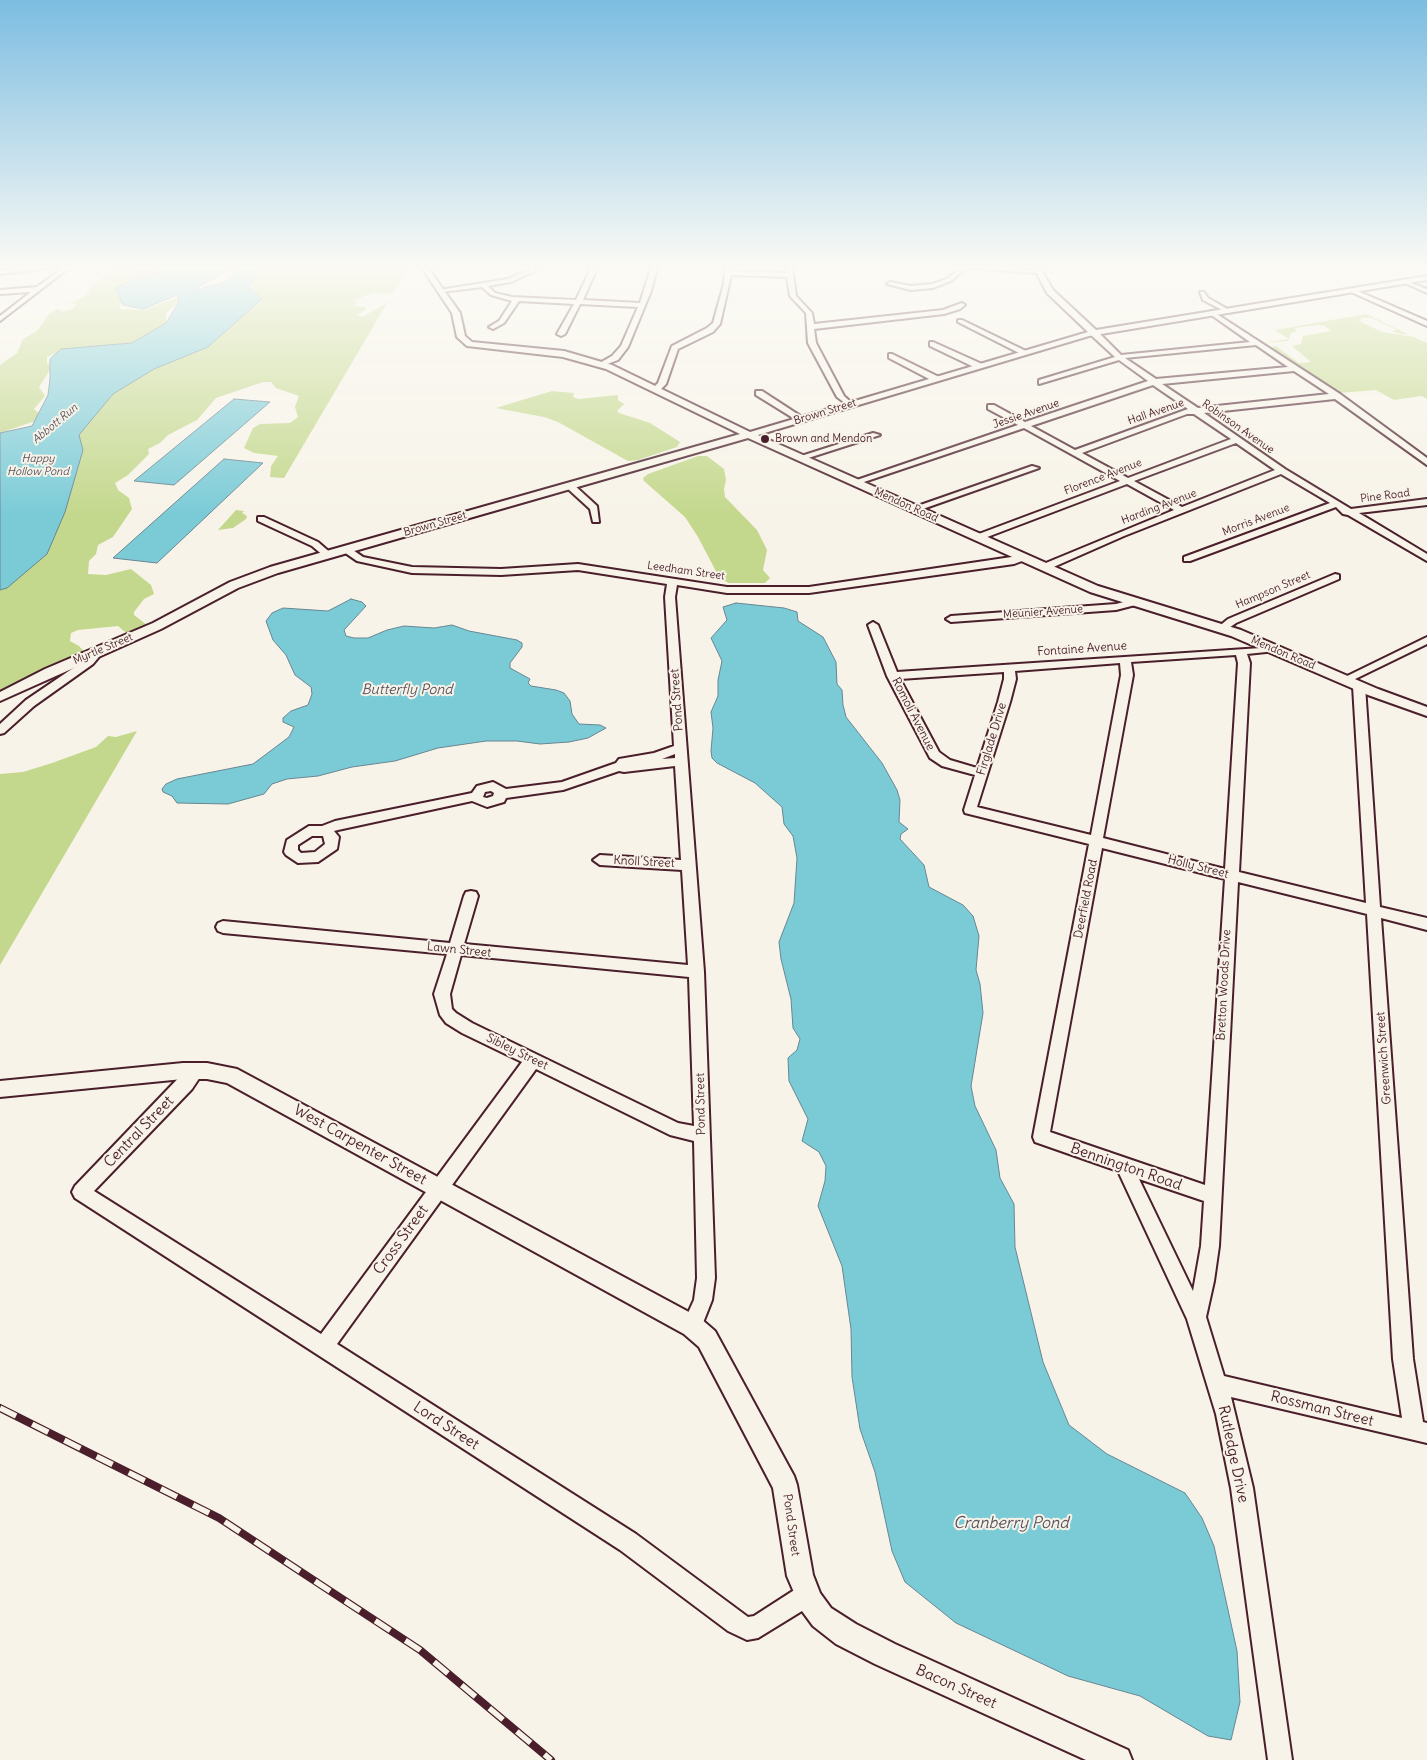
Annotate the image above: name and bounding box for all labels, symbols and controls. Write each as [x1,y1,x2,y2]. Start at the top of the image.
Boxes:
street label: Brown Street [792,396,858,428]
street label: Jessie Avenue [991,396,1061,432]
street label: Hall Avenue [1126,396,1186,428]
street label: Robinson Avenue [1199,397,1277,457]
water label: Abbott Run [30,401,80,447]
place label: Brown and Mendon [775,432,872,446]
marker: Brown and Mendon [759,433,771,445]
water label: Happy Hollow Pond [7,452,69,478]
street label: Florence Avenue [1062,456,1144,498]
street label: Mendon Road [872,485,940,525]
street label: Pine Road [1359,486,1411,506]
street label: Harding Avenue [1120,487,1198,527]
street label: Morris Avenue [1221,501,1291,539]
street label: Brown Street [402,509,468,539]
street label: Leedham Street [646,559,726,583]
street label: Hampson Street [1234,568,1312,612]
street label: Meunier Avenue [1003,603,1083,621]
street label: Myrtle Street [71,630,135,668]
street label: Mendon Road [1249,634,1317,672]
street label: Fontaine Avenue [1037,639,1127,659]
street label: Pond Street [668,668,686,732]
street label: Romoli Avenue [888,675,938,753]
water label: Butterfly Pond [361,682,453,698]
street label: Firglade Drive [974,701,1010,777]
street label: Holly Street [1166,852,1230,882]
street label: Knoll Street [613,853,675,871]
street label: Deerfield Road [1071,858,1101,940]
street label: Bretton Woods Drive [1214,929,1234,1041]
street label: Lawn Street [426,939,492,961]
street label: Greenwich Street [1374,1011,1394,1105]
street label: Sibley Street [484,1031,550,1073]
street label: Pond Street [693,1073,709,1135]
street label: Central Street [100,1092,178,1172]
street label: West Carpenter Street [291,1101,429,1189]
street label: Bennington Road [1068,1140,1184,1194]
street label: Cross Street [370,1202,432,1278]
street label: Rossman Street [1269,1388,1375,1430]
street label: Lord Street [410,1398,482,1454]
street label: Rutledge Drive [1214,1404,1252,1504]
street label: Pond Street [780,1493,802,1557]
water label: Cranberry Pond [953,1513,1069,1533]
street label: Bacon Street [913,1661,999,1713]

